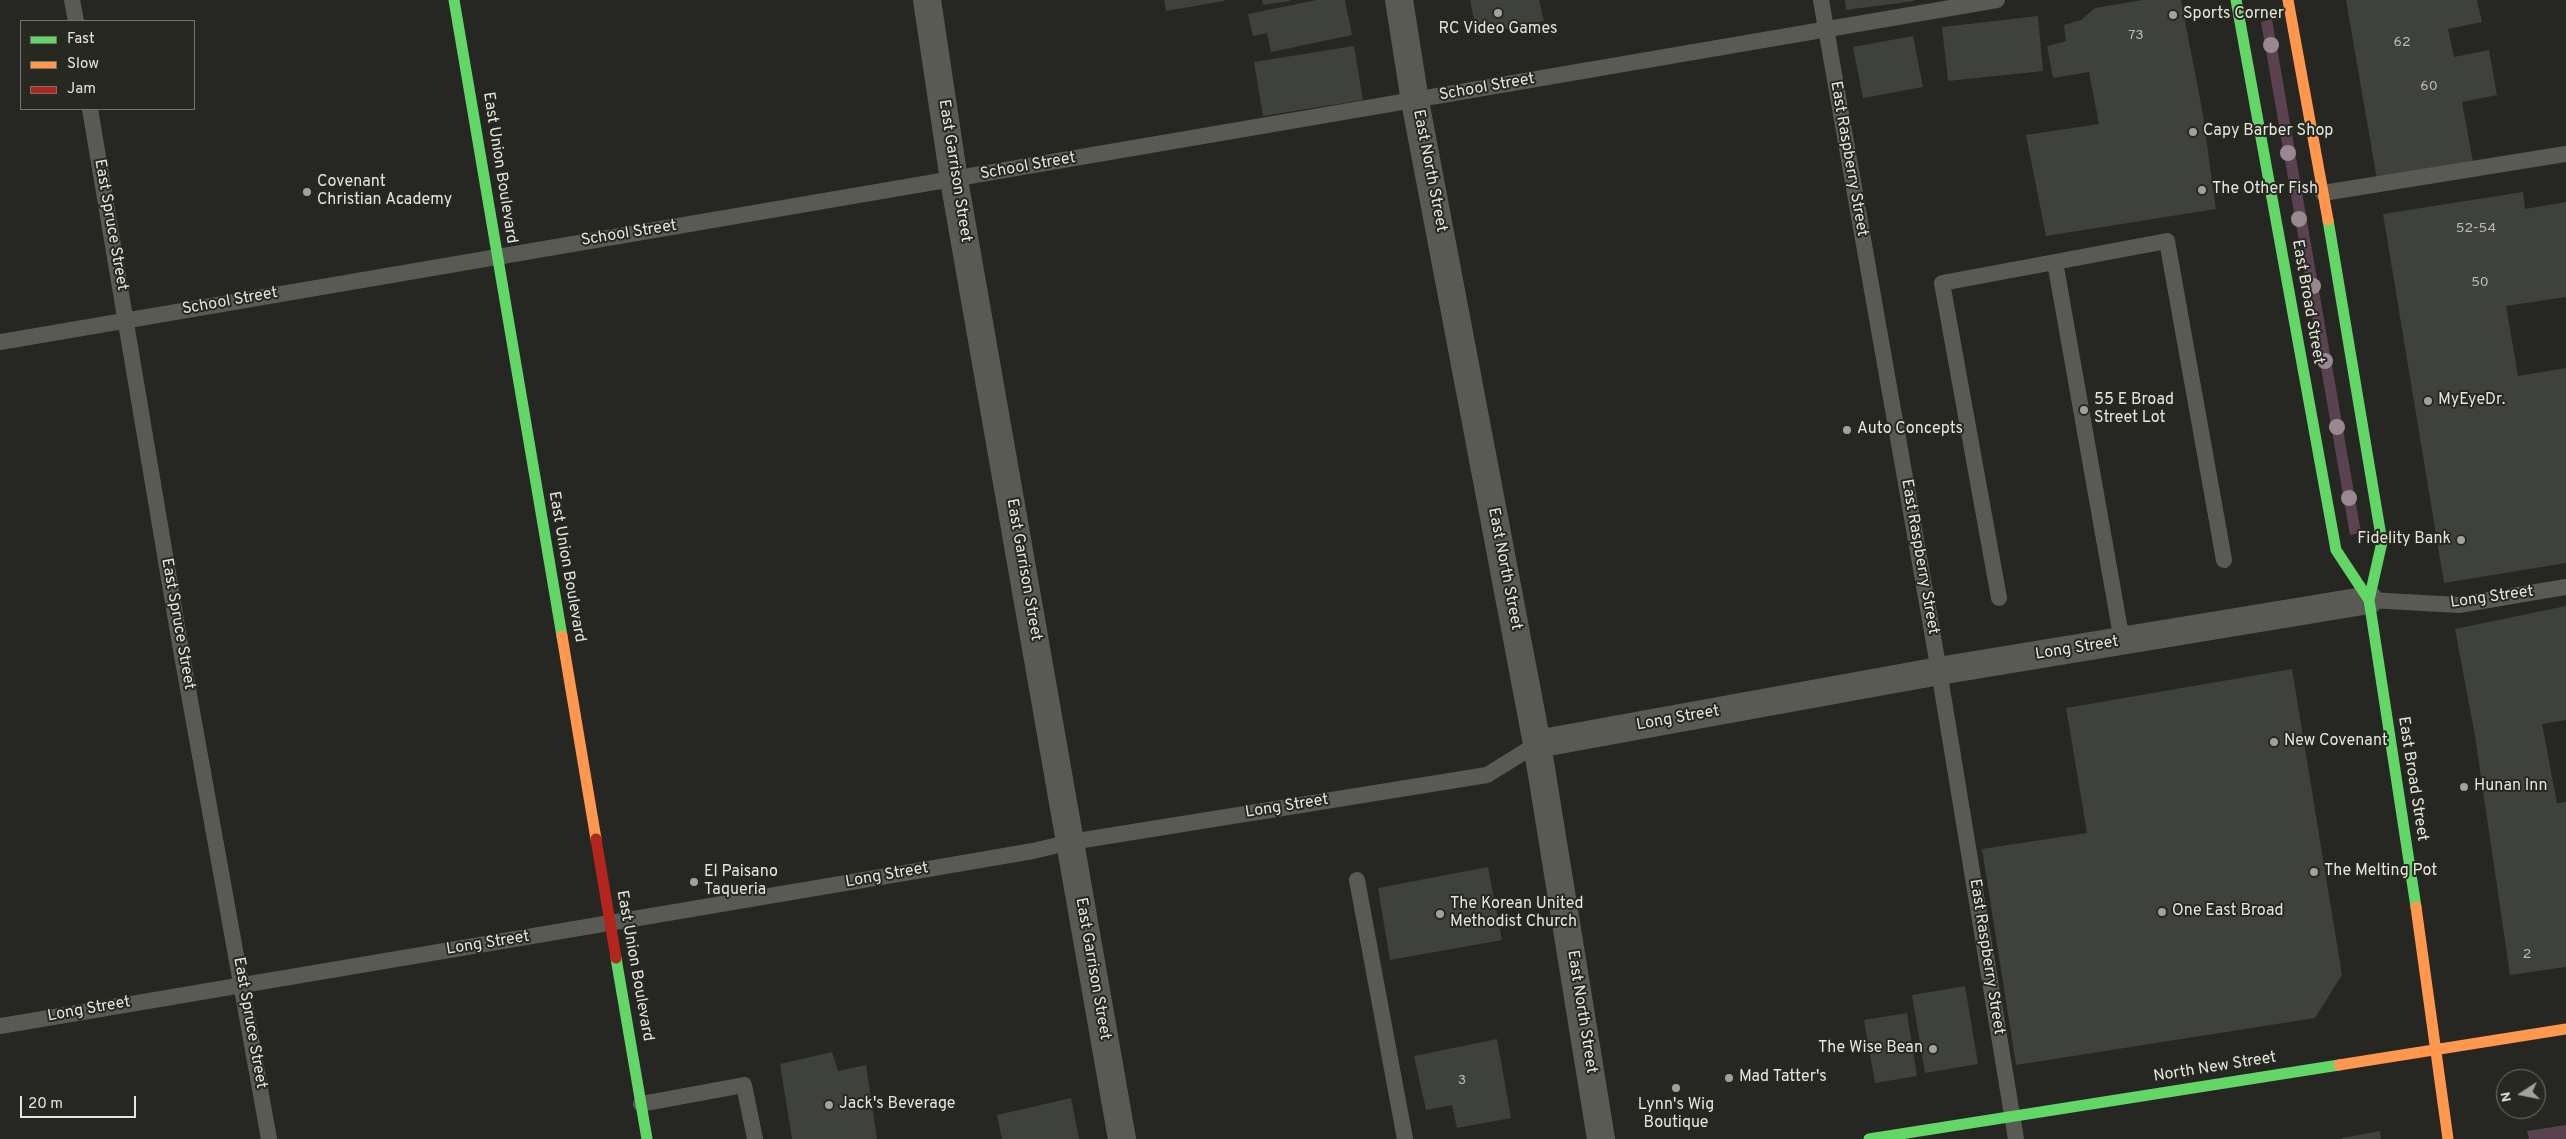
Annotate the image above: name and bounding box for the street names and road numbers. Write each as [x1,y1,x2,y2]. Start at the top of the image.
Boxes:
street label: School Street [1438,70,1536,106]
street label: East Raspberry Street [1825,80,1871,238]
street label: East Union Boulevard [478,91,520,245]
street label: East Garrison Street [933,98,975,244]
street label: East North Street [1408,108,1450,234]
street label: School Street [979,149,1077,185]
street label: East Spruce Street [89,158,131,292]
street label: School Street [580,217,678,251]
street label: East Broad Street [2287,238,2327,366]
street label: School Street [181,284,279,320]
street label: East Raspberry Street [1896,478,1942,636]
street label: East Union Boulevard [543,490,589,644]
street label: East Garrison Street [1001,497,1045,643]
street label: East North Street [1483,506,1525,632]
street label: East Spruce Street [156,557,198,691]
street label: Long Street [2449,583,2535,613]
street label: Long Street [2034,633,2120,665]
street label: Long Street [1635,702,1721,736]
street label: East Broad Street [2393,715,2431,843]
street label: Long Street [1244,791,1330,823]
street label: Long Street [844,859,930,893]
street label: East Raspberry Street [1964,878,2008,1036]
street label: East Union Boulevard [611,889,657,1043]
street label: East Garrison Street [1070,896,1114,1042]
street label: Long Street [445,928,531,960]
street label: East North Street [1562,949,1600,1075]
street label: East Spruce Street [228,956,270,1090]
street label: Long Street [46,993,132,1027]
street label: North New Street [2152,1049,2278,1087]

